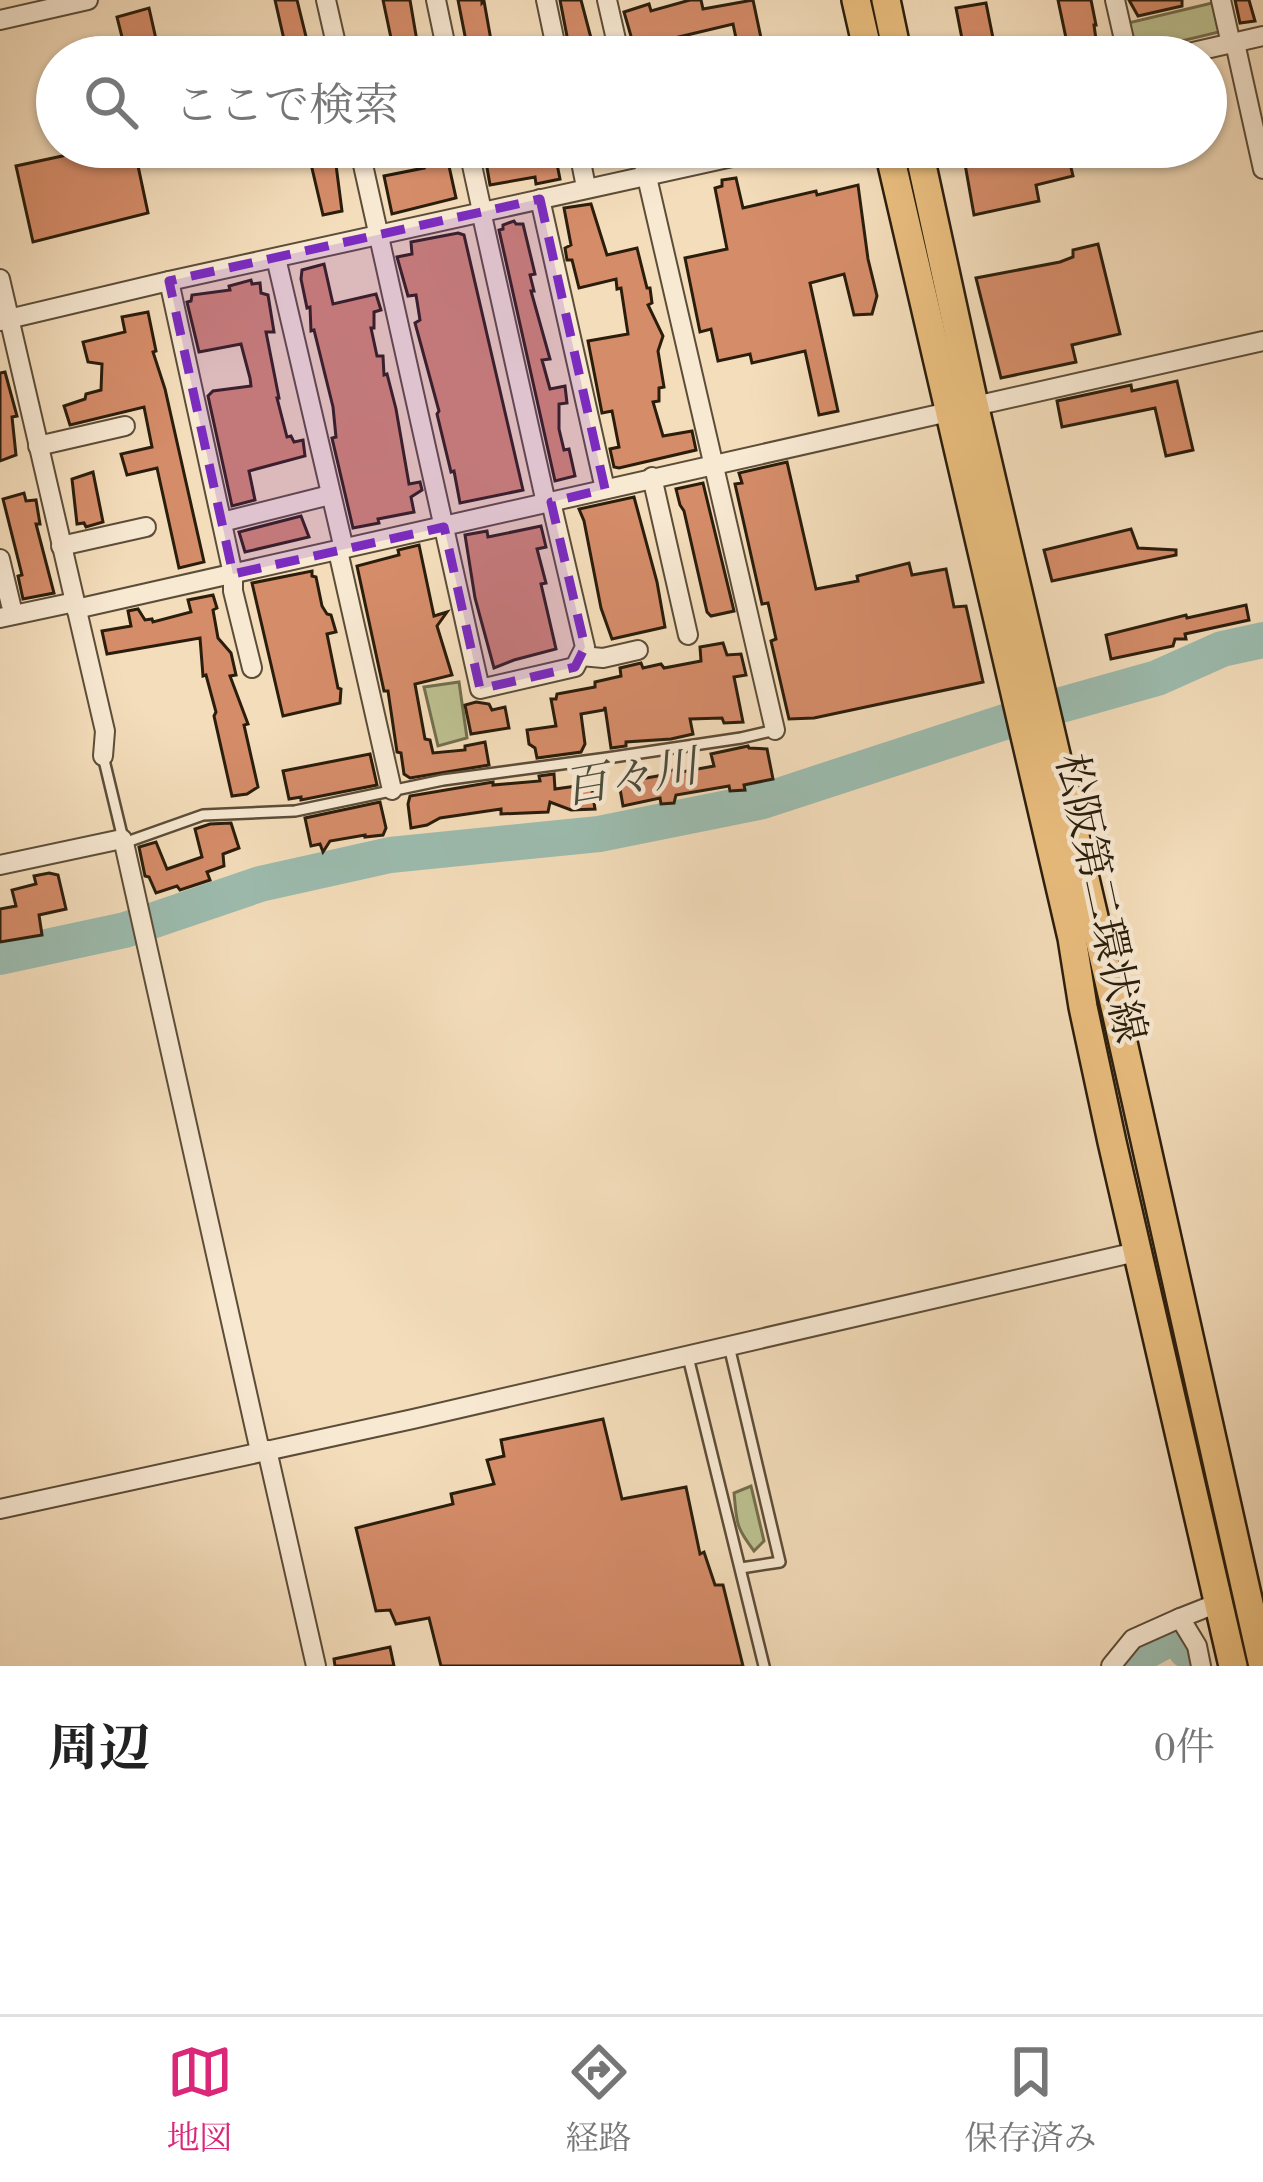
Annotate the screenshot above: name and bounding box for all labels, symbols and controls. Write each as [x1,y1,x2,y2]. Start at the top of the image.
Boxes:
search box [36,36,1227,168]
icon: search [78,69,144,135]
text: ここで検索 [174,86,399,131]
water label: 百々川 [560,743,706,814]
street label: 松阪第二環状線 [1047,750,1153,1047]
text: 周辺 [48,1726,150,1777]
text: 0件 [1153,1730,1215,1769]
tab: 地図 [167,2039,233,2161]
tab: 経路 [566,2039,632,2161]
tab: 保存済み [965,2039,1097,2161]

